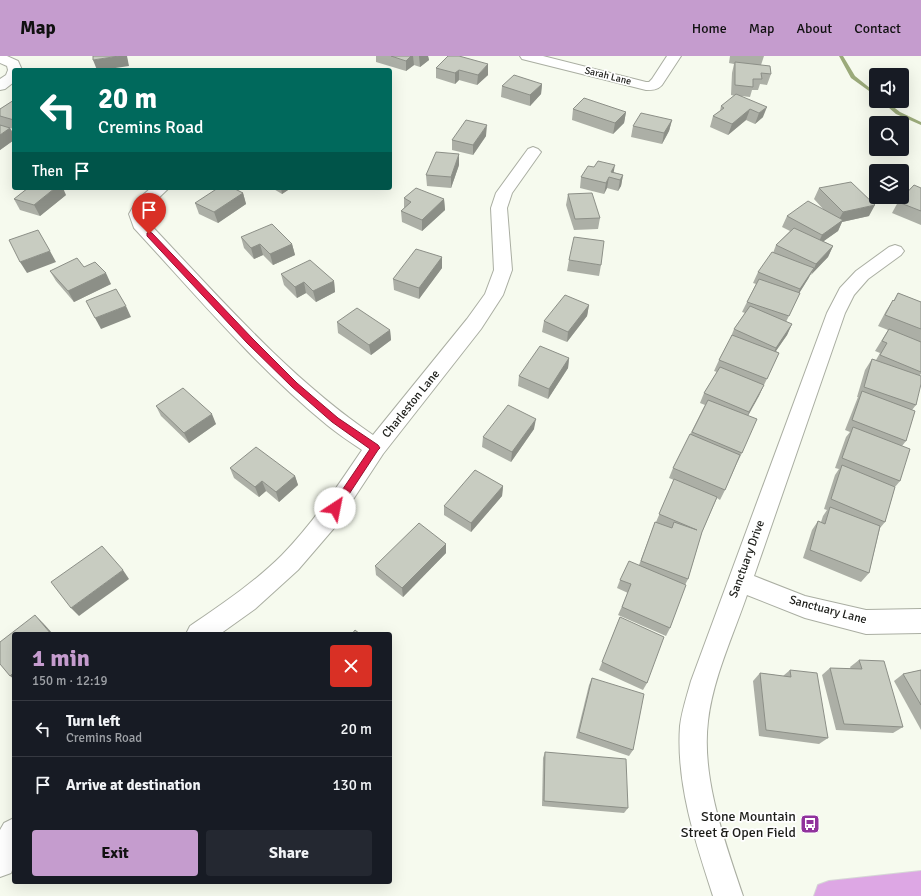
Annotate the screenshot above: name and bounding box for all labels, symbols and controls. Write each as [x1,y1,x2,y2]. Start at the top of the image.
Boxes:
text: Map [20,16,56,40]
text: Home [692,20,727,37]
text: Map [749,20,774,37]
text: About [796,20,832,37]
text: Contact [854,20,901,37]
street label: Sarah Lane [583,64,633,88]
map controls [869,68,909,204]
button: sound [869,68,909,108]
text: 20 m [98,82,157,116]
icon: left [32,84,84,136]
text: Cremins Road [98,116,204,138]
button: search [869,116,909,156]
icon: arrive [71,160,93,182]
text: Then [32,162,63,180]
button: layers [869,164,909,204]
pin [132,193,166,234]
icon: arrive [138,199,160,221]
street label: Charleston Lane [379,367,443,441]
position arrow [314,487,356,529]
street label: Sanctuary Drive [726,518,768,600]
street label: Sanctuary Lane [788,592,868,628]
text: 1 min [32,643,90,673]
button: close [330,645,372,687]
text: 150 m · 12:19 [32,673,108,689]
text: Turn left [66,712,120,730]
icon: left [32,718,54,740]
text: 20 m [341,720,372,738]
text: Cremins Road [66,730,142,746]
icon: arrive [32,774,54,796]
text: Arrive at destination [66,776,201,794]
text: 130 m [332,776,372,794]
place label: Stone Mountain Street & Open Field [681,808,796,841]
bus stop icon: Stone Mountain Street & Open Field [799,813,821,835]
button: Exit [32,830,198,876]
button: Share [206,830,372,876]

